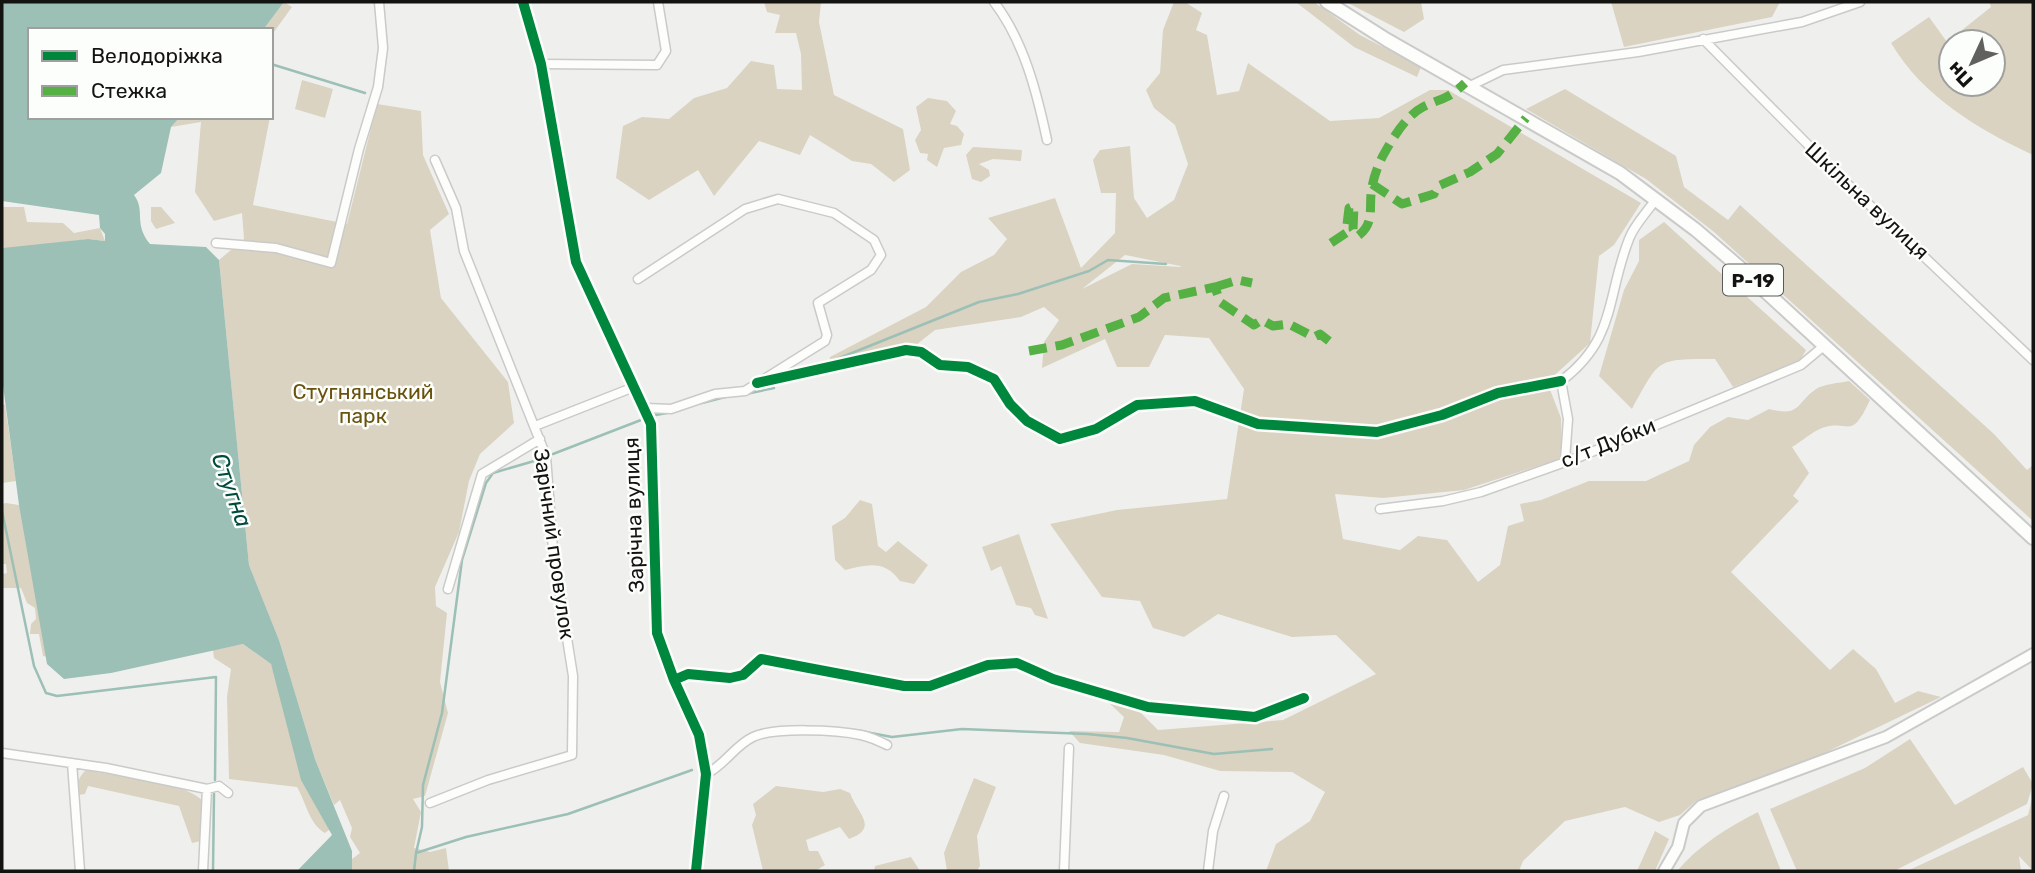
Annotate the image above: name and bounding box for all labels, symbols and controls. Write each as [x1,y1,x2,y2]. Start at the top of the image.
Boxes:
legend [28,28,273,119]
north arrow [1937,28,2007,98]
text: Велодоріжка [91,43,223,68]
text: Пн [1943,57,1978,92]
text: Стежка [91,78,167,103]
street label: Шкільна вулиця [1800,137,1935,265]
road number: Р-19 [1723,264,1783,296]
park label: Стугнянський парк [292,379,434,428]
street label: с/т Дубки [1557,412,1659,473]
street label: Зарічна вулиця [618,437,649,593]
street label: Зарічний провулок [529,447,580,641]
water label: Стугна [206,449,258,531]

